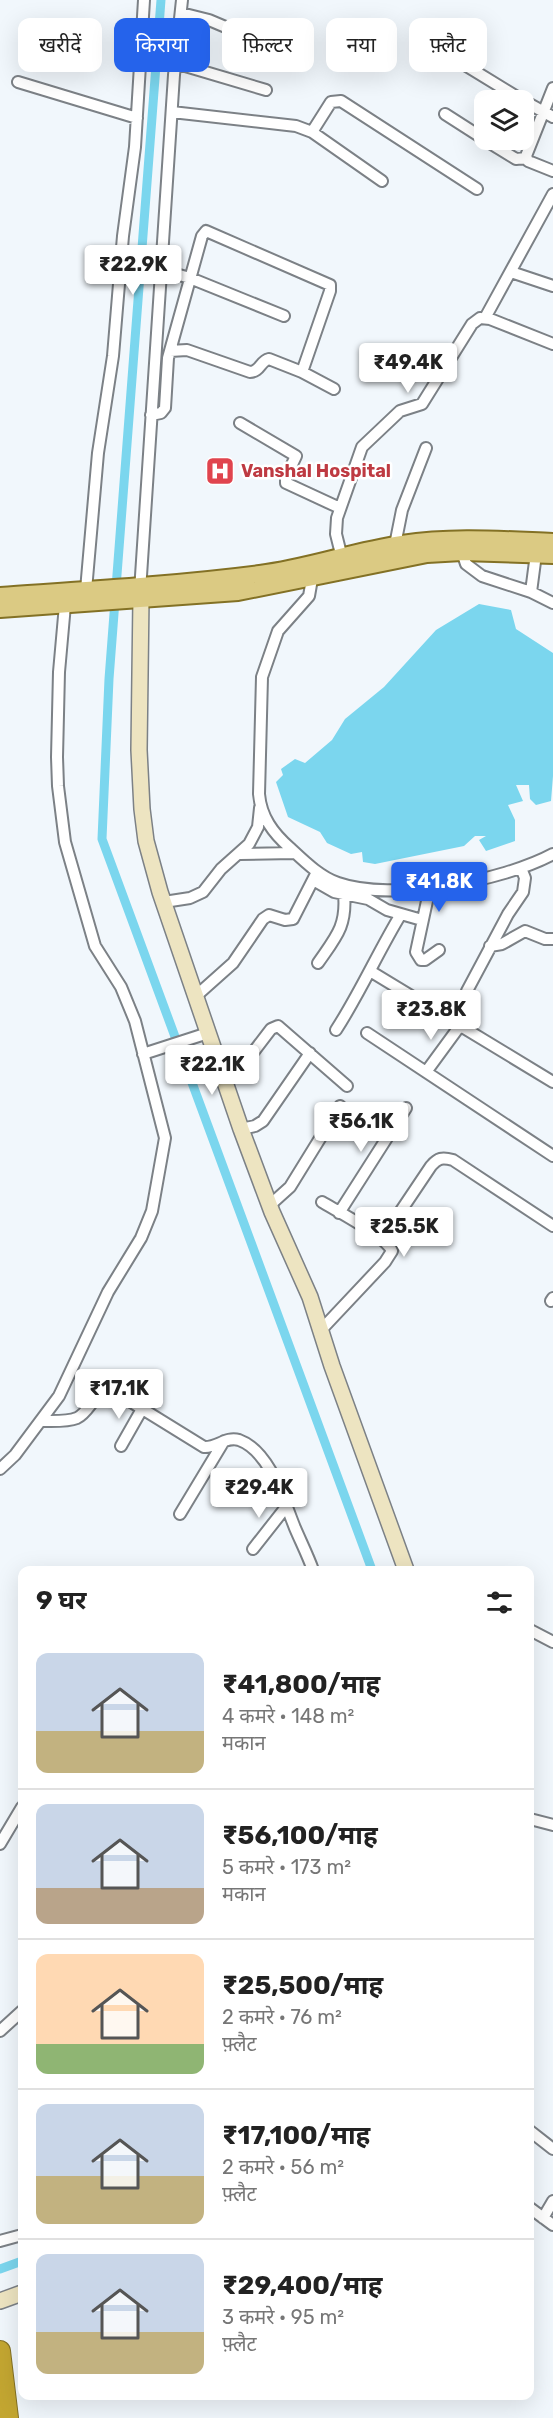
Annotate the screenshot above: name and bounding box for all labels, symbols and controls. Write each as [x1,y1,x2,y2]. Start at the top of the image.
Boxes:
chip: खरीदें [18,18,102,72]
chip: किराया [114,18,210,72]
chip: फ़िल्टर [222,18,314,72]
chip: नया [326,18,397,72]
chip: फ़्लैट [409,18,487,72]
map controls [474,90,534,150]
button: layers [474,90,534,150]
pin: ₹22.9K [84,245,182,296]
text: ₹22.9K [99,252,167,276]
pin: ₹49.4K [359,343,457,394]
text: ₹49.4K [373,350,443,374]
hospital icon: Vanshal Hospital [204,455,236,487]
place label: Vanshal Hospital [241,460,391,482]
pin: ₹41.8K [390,862,488,913]
text: ₹41.8K [405,869,473,893]
pin: ₹23.8K [382,990,480,1041]
text: ₹23.8K [396,997,466,1021]
pin: ₹22.1K [163,1045,261,1096]
text: ₹22.1K [179,1052,245,1076]
pin: ₹56.1K [312,1102,410,1153]
text: ₹56.1K [328,1109,394,1133]
pin: ₹25.5K [355,1207,453,1258]
text: ₹25.5K [369,1214,439,1238]
pin: ₹17.1K [70,1369,168,1420]
text: ₹17.1K [89,1376,149,1400]
pin: ₹29.4K [210,1468,308,1519]
text: ₹29.4K [224,1475,294,1499]
text: 9 घर [36,1585,87,1616]
icon: filters [483,1586,516,1619]
text: ₹41,800/माह [222,1669,380,1700]
icon: home [84,1677,156,1749]
text: 4 कमरे · 148 m² [222,1704,354,1728]
text: मकान [222,1731,266,1755]
text: ₹56,100/माह [222,1820,378,1851]
icon: home [84,1828,156,1900]
text: 5 कमरे · 173 m² [222,1855,351,1879]
text: मकान [222,1882,266,1906]
text: ₹25,500/माह [222,1970,383,2001]
icon: home [84,1978,156,2050]
text: 2 कमरे · 76 m² [222,2005,342,2029]
text: फ़्लैट [222,2032,257,2056]
text: ₹17,100/माह [222,2120,370,2151]
icon: home [84,2128,156,2200]
text: 2 कमरे · 56 m² [222,2155,344,2179]
text: फ़्लैट [222,2182,257,2206]
text: ₹29,400/माह [222,2270,383,2301]
icon: home [84,2278,156,2350]
text: 3 कमरे · 95 m² [222,2305,344,2329]
text: फ़्लैट [222,2332,257,2356]

